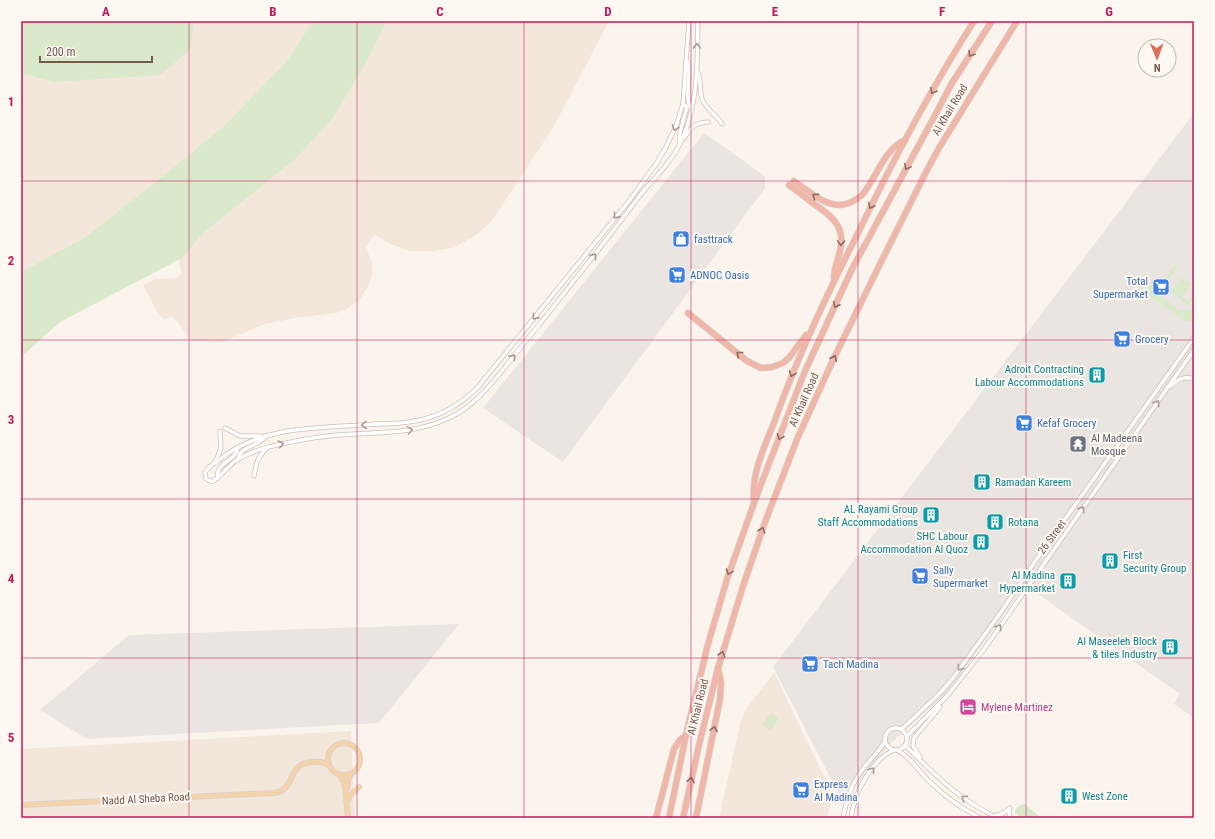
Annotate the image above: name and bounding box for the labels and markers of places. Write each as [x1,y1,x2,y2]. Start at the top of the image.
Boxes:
shop icon: fasttrack [671,229,691,249]
place label: fasttrack [694,233,733,246]
supermarket icon: ADNOC Oasis [667,265,687,285]
place label: ADNOC Oasis [690,269,749,282]
place label: Total Supermarket [1093,275,1148,301]
supermarket icon: Total Supermarket [1151,277,1171,297]
supermarket icon: Grocery [1112,329,1132,349]
place label: Grocery [1135,333,1169,346]
place label: Adroit Contracting Labour Accommodations [975,363,1084,389]
building icon: Adroit Contracting Labour Accommodations [1087,365,1107,385]
supermarket icon: Kefaf Grocery [1014,413,1034,433]
place label: Kefaf Grocery [1037,417,1097,430]
place label: Al Madeena Mosque [1091,432,1142,458]
temple icon: Al Madeena Mosque [1068,434,1088,454]
building icon: Ramadan Kareem [972,472,992,492]
place label: Ramadan Kareem [995,476,1071,489]
place label: AL Rayami Group Staff Accommodations [818,503,918,529]
building icon: AL Rayami Group Staff Accommodations [921,505,941,525]
building icon: Rotana [985,512,1005,532]
place label: Rotana [1008,516,1038,529]
place label: SHC Labour Accommodation Al Quoz [860,530,969,556]
building icon: SHC Labour Accommodation Al Quoz [971,532,991,552]
place label: First Security Group [1123,549,1187,575]
building icon: First Security Group [1100,551,1120,571]
place label: Sally Supermarket [933,564,988,590]
supermarket icon: Sally Supermarket [910,566,930,586]
place label: Al Madina Hypermarket [1000,569,1055,595]
building icon: Al Madina Hypermarket [1058,571,1078,591]
place label: Al Maseeleh Block & tiles Industry [1077,635,1157,661]
building icon: Al Maseeleh Block & tiles Industry [1160,637,1180,657]
supermarket icon: Tach Madina [800,654,820,674]
place label: Tach Madina [823,658,878,671]
hotel icon: Mylene Martinez [958,697,978,717]
place label: Mylene Martinez [981,701,1053,714]
place label: Express Al Madina [814,778,858,804]
supermarket icon: Express Al Madina [791,780,811,800]
building icon: West Zone [1059,786,1079,806]
place label: West Zone [1082,790,1128,803]

